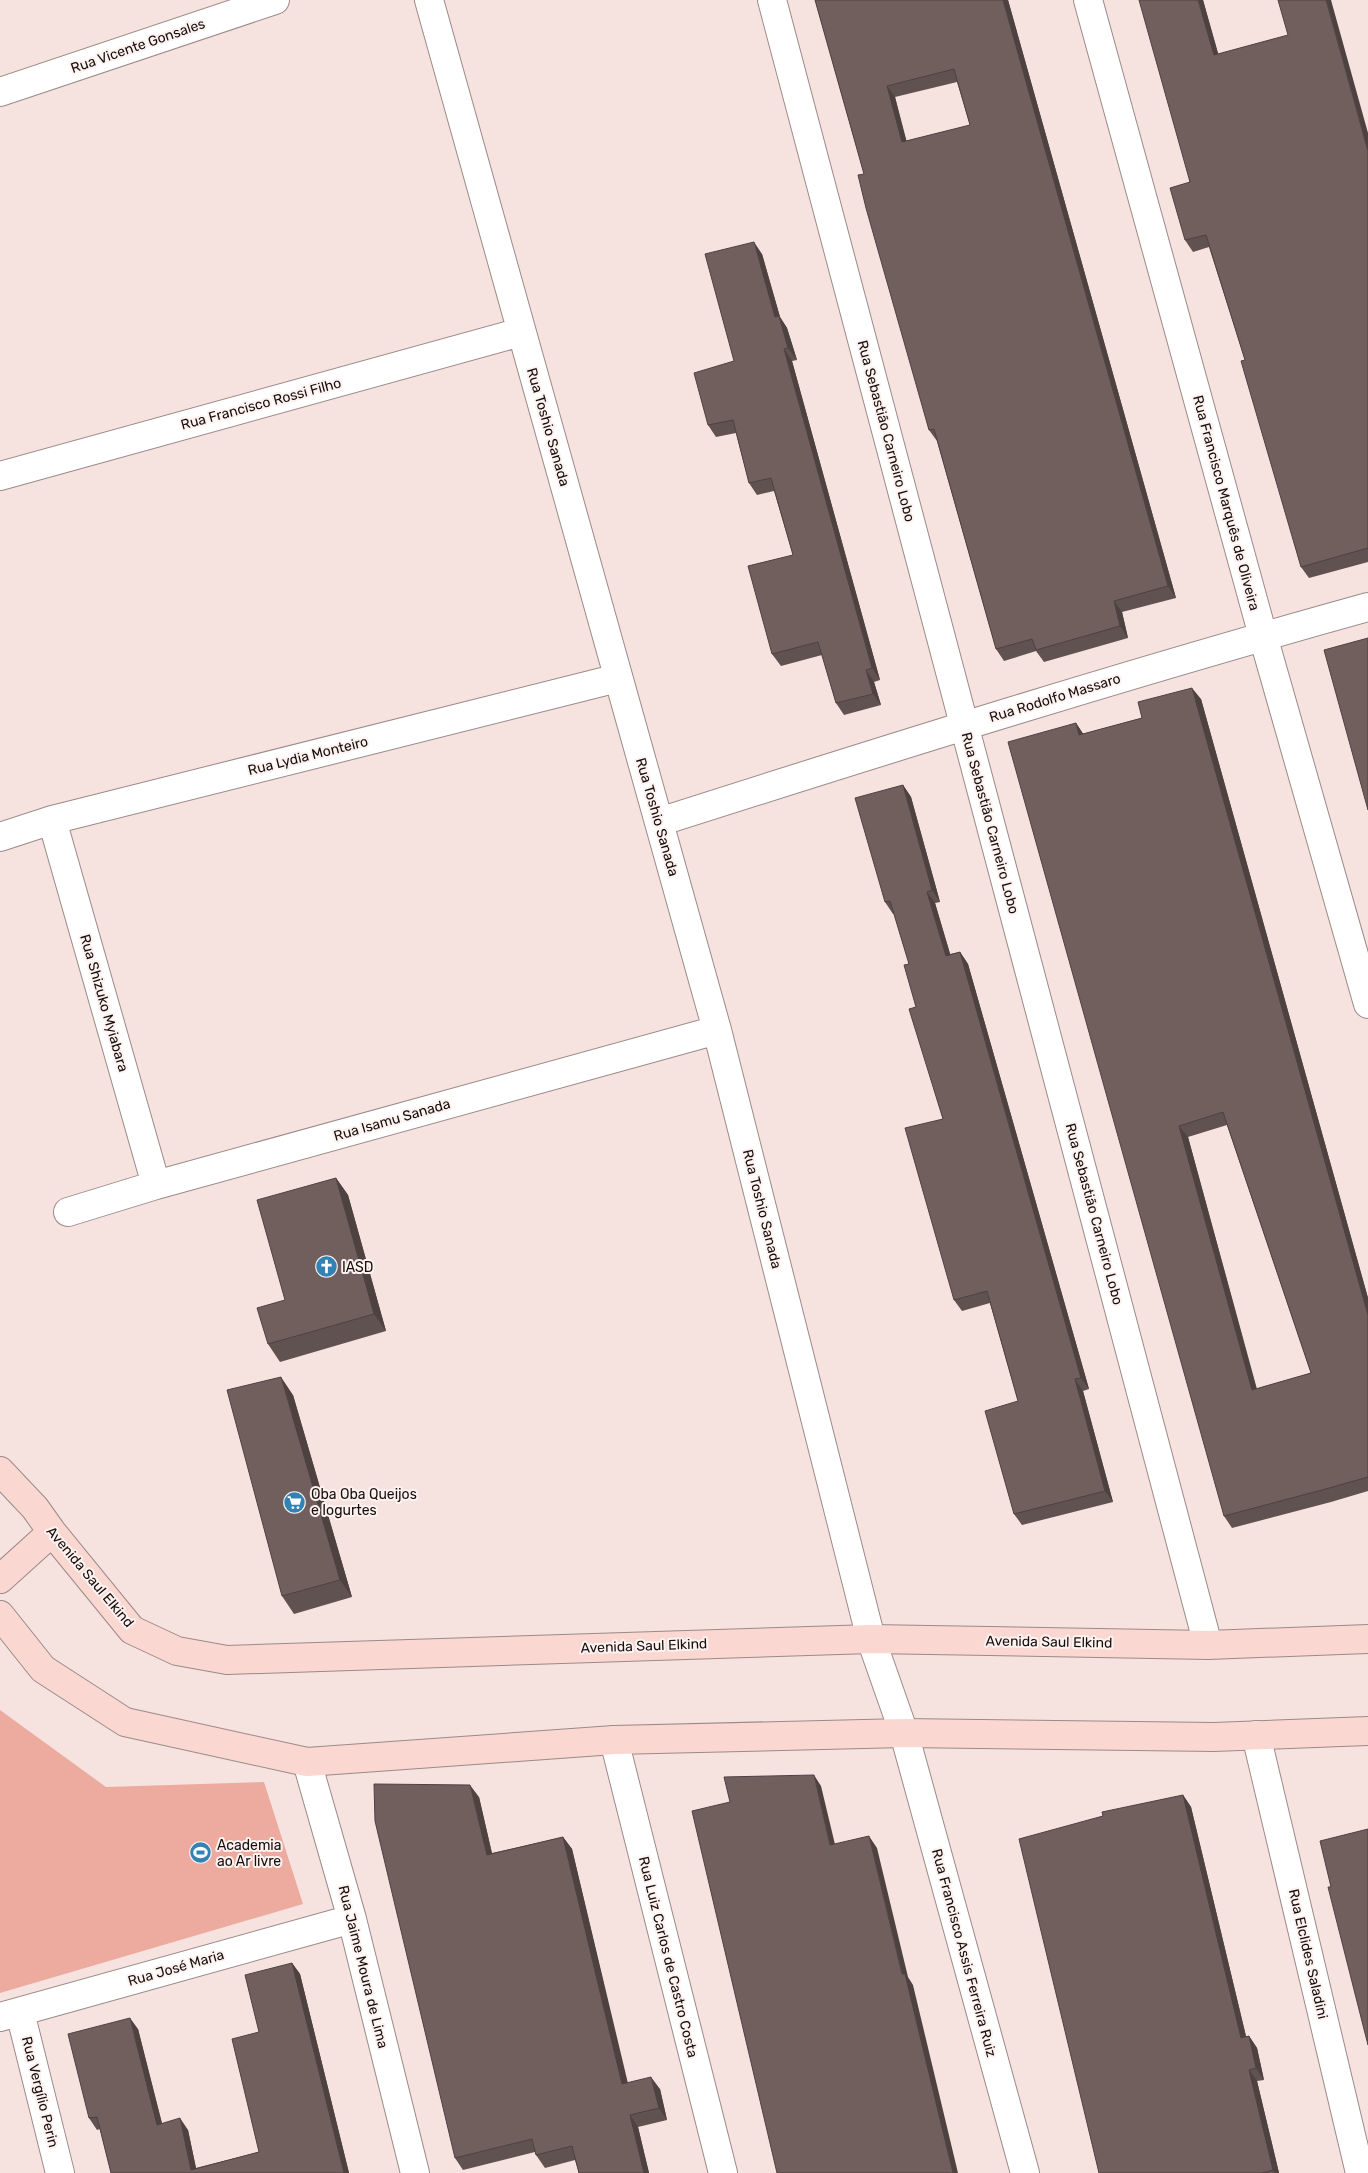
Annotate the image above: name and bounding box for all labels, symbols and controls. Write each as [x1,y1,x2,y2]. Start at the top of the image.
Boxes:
street label: Rua Vicente Gonsales [69,15,207,77]
street label: Rua Sebastião Carneiro Lobo [854,338,918,524]
street label: Rua Toshio Sanada [523,366,573,488]
street label: Rua Francisco Rossi Filho [179,374,343,434]
street label: Rua Francisco Marquês de Oliveira [1189,393,1263,613]
street label: Rua Rodolfo Massaro [987,670,1123,726]
street label: Rua Sebastião Carneiro Lobo [958,730,1022,916]
street label: Rua Lydia Monteiro [246,733,370,779]
street label: Rua Toshio Sanada [632,756,682,878]
street label: Rua Shizuko Myiabara [76,932,132,1074]
street label: Rua Isamu Sanada [332,1095,452,1145]
street label: Rua Sebastião Carneiro Lobo [1062,1121,1126,1307]
street label: Rua Toshio Sanada [739,1148,785,1270]
church icon: IASD [314,1255,338,1279]
place label: IASD [342,1259,373,1276]
place label: Oba Oba Queijos e Iogurtes [311,1486,417,1519]
supermarket icon: Oba Oba Queijos e Iogurtes [283,1490,307,1514]
street label: Avenida Saul Elkind [43,1523,137,1631]
street label: Avenida Saul Elkind [986,1632,1112,1652]
street label: Avenida Saul Elkind [580,1635,708,1657]
place label: Academia ao Ar livre [217,1837,281,1870]
sports icon: Academia ao Ar livre [189,1841,213,1865]
street label: Rua Francisco Assis Ferreira Ruiz [928,1847,1000,2059]
street label: Rua Luiz Carlos de Castro Costa [635,1855,701,2059]
street label: Rua Jaime Moura de Lima [335,1884,391,2050]
street label: Rua Elclides Saladini [1285,1887,1331,2021]
street label: Rua José Maria [126,1946,226,1990]
street label: Rua Vergílio Perin [18,2035,62,2149]

